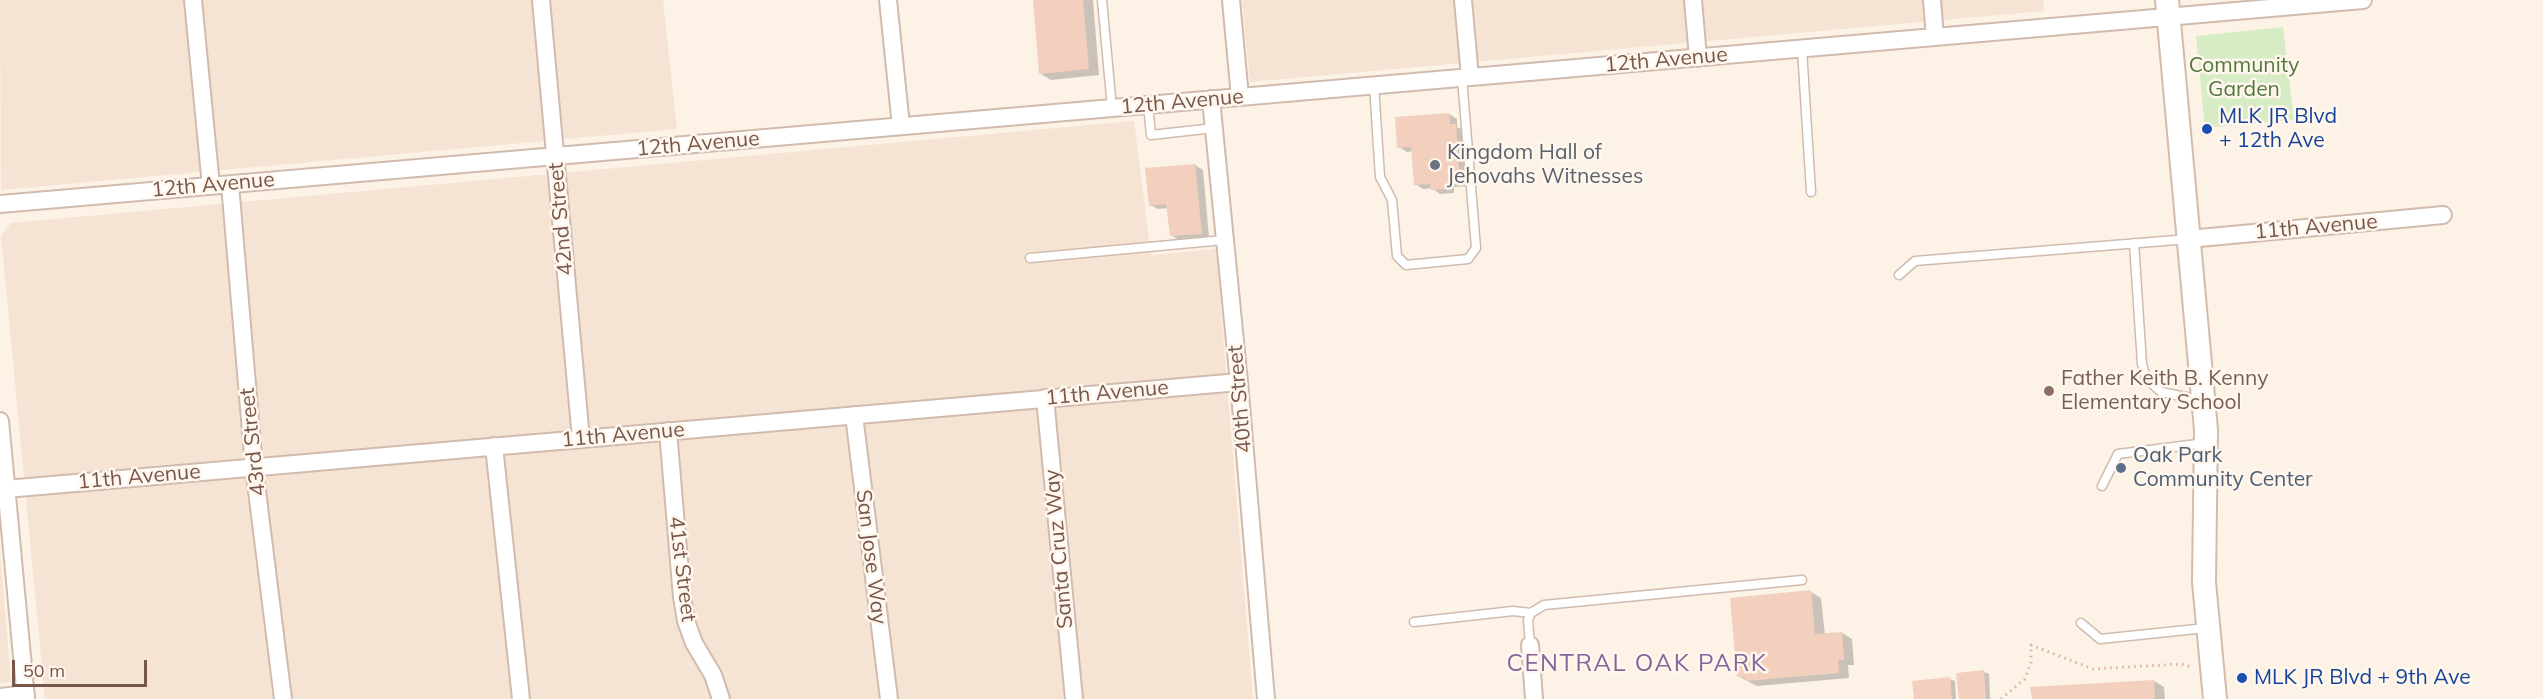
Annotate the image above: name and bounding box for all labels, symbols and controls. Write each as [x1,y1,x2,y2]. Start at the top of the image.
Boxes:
street label: 12th Avenue [1603,42,1729,78]
park label: Community Garden [2189,53,2299,103]
street label: 12th Avenue [1119,84,1245,120]
place label: MLK JR Blvd + 12th Ave [2219,104,2337,154]
marker: MLK JR Blvd + 12th Ave [2200,122,2214,136]
street label: 12th Avenue [635,126,761,162]
place label: Kingdom Hall of Jehovahs Witnesses [1447,140,1643,190]
marker: Kingdom Hall of Jehovahs Witnesses [1428,158,1442,172]
street label: 42nd Street [543,161,579,277]
street label: 12th Avenue [150,167,276,203]
street label: 11th Avenue [2253,209,2379,245]
street label: 40th Street [1223,344,1257,454]
place label: Father Keith B. Kenny Elementary School [2061,366,2268,416]
street label: 11th Avenue [1044,375,1170,411]
marker: Father Keith B. Kenny Elementary School [2042,384,2056,398]
street label: 43rd Street [235,387,271,497]
street label: 11th Avenue [560,417,686,453]
place label: Oak Park Community Center [2133,443,2313,493]
street label: 11th Avenue [76,459,202,495]
marker: Oak Park Community Center [2114,461,2128,475]
street label: Santa Cruz Way [1039,468,1079,630]
street label: San Jose Way [850,488,892,626]
street label: 41st Street [663,515,701,623]
scale bar [15,648,150,686]
district label: CENTRAL OAK PARK [1507,650,1767,678]
text: 50 m [23,659,65,682]
place label: MLK JR Blvd + 9th Ave [2254,665,2471,691]
marker: MLK JR Blvd + 9th Ave [2235,671,2249,685]

